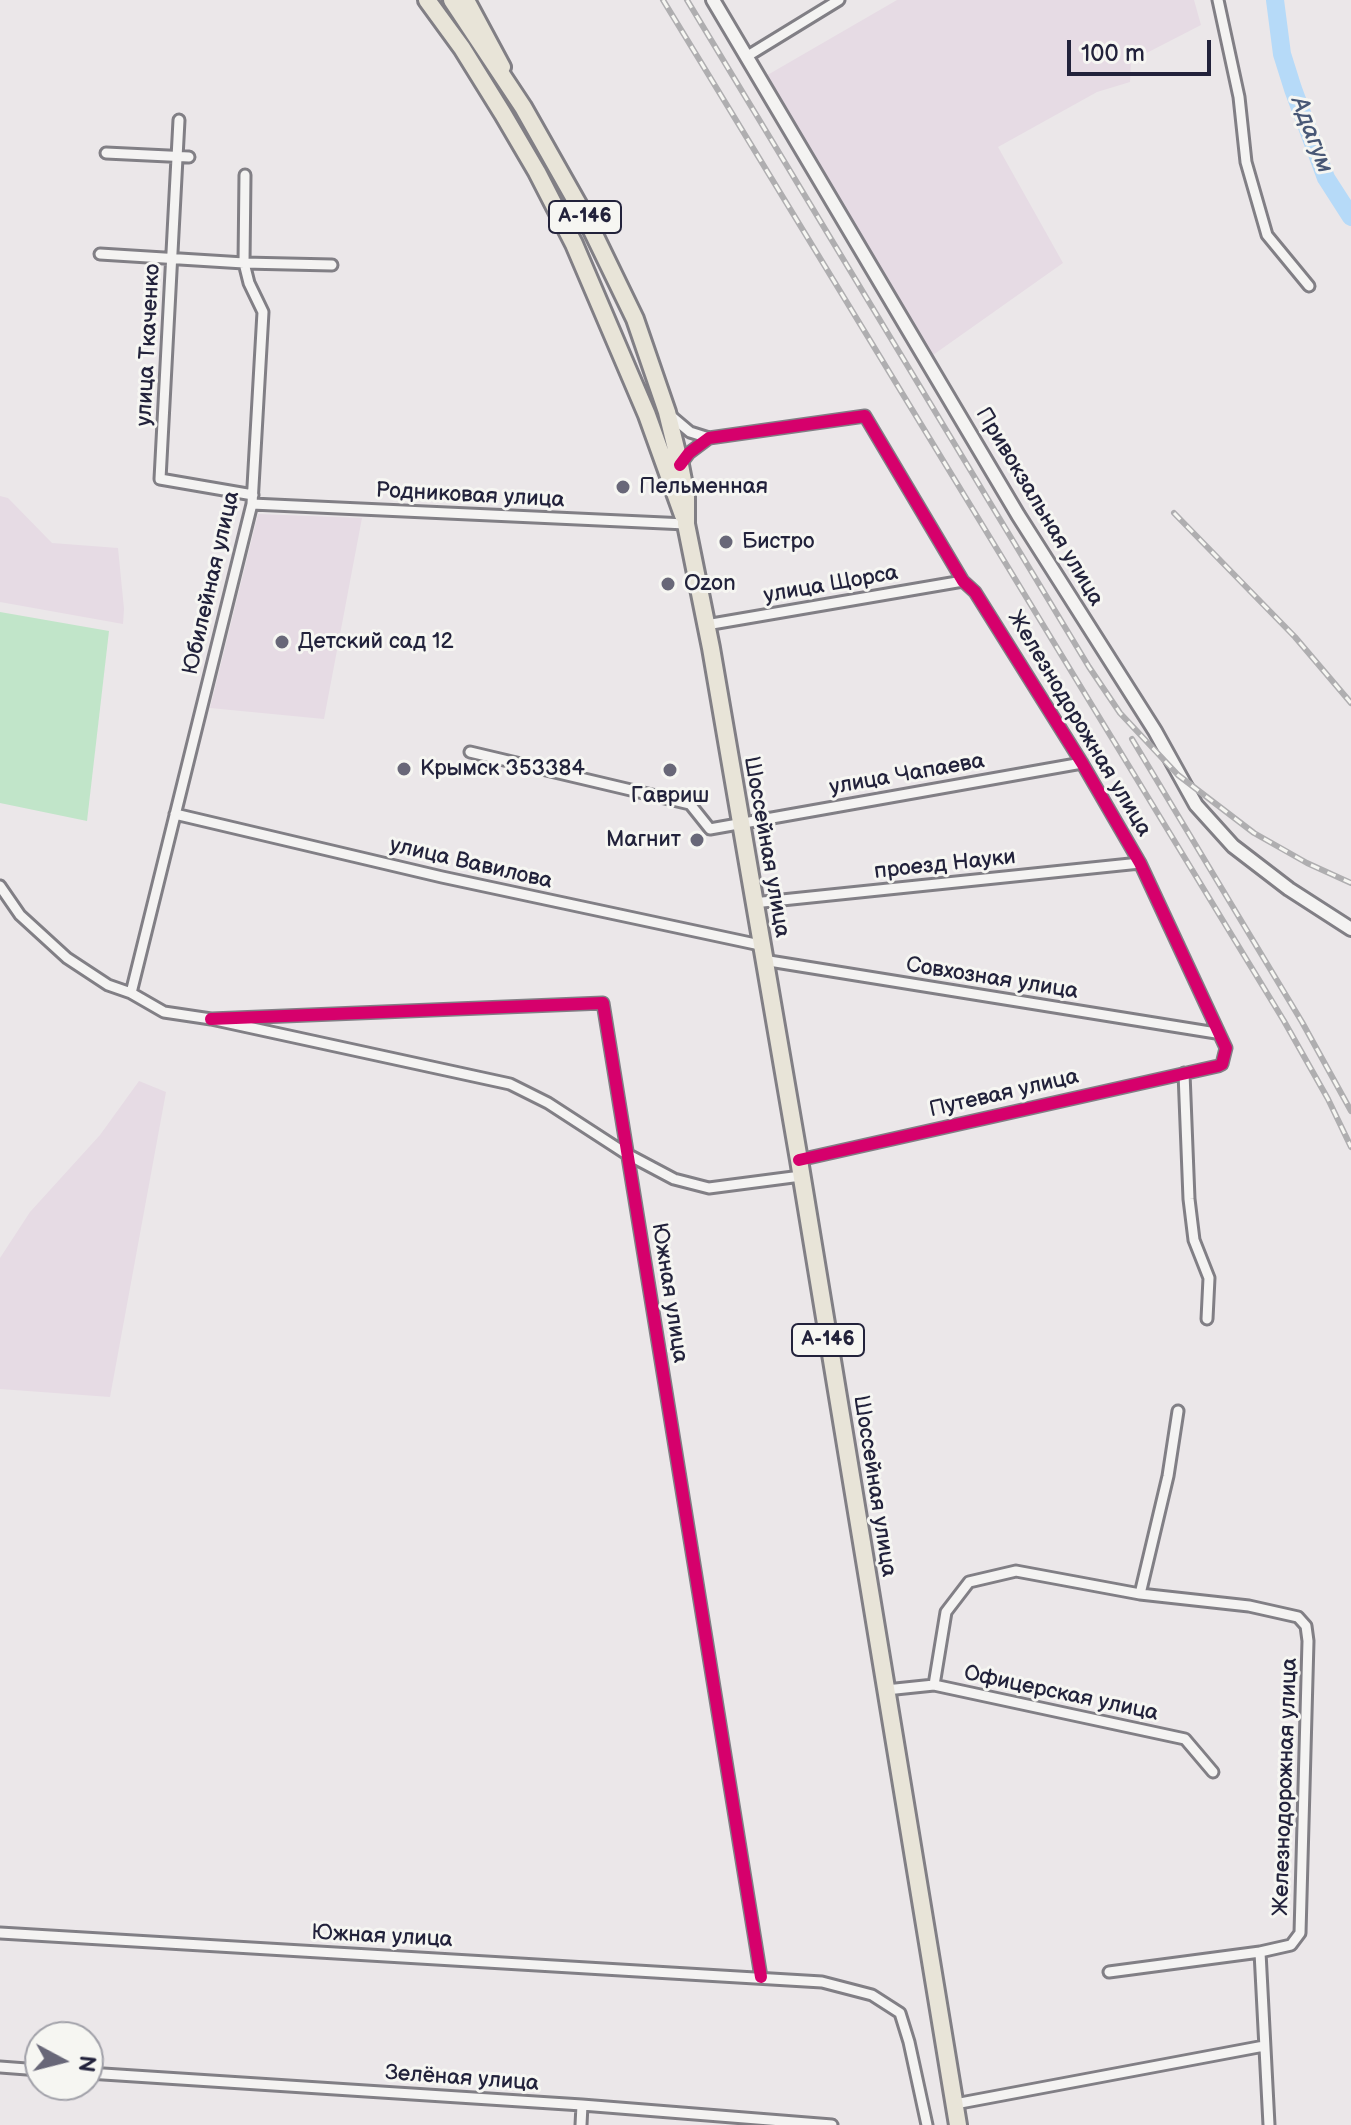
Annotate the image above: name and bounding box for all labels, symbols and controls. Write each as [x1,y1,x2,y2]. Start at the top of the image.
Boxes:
scale bar [1071,24,1215,74]
text: 100 m [1081,39,1145,68]
water label: Адагум [1283,93,1339,177]
road number: А-146 [549,201,621,233]
street label: улица Ткаченко [132,263,166,427]
street label: Привокзальная улица [969,403,1109,611]
place label: Пельменная [639,474,768,500]
street label: Родниковая улица [375,478,565,514]
marker: Пельменная [614,478,632,496]
street label: Юбилейная улица [178,489,246,677]
place label: Бистро [742,529,814,555]
marker: Бистро [717,533,735,551]
street label: улица Щорса [762,560,900,610]
place label: Ozon [684,571,736,597]
marker: Ozon [659,575,677,593]
street label: Железнодорожная улица [1001,606,1157,842]
place label: Детский сад 12 [298,629,454,655]
marker: Детский сад 12 [273,633,291,651]
street label: улица Чапаева [827,748,987,802]
street label: Шоссейная улица [737,754,795,940]
place label: Крымск 353384 [420,756,585,782]
marker: Крымск 353384 [395,760,413,778]
marker: Гавриш [661,761,679,779]
place label: Гавриш [631,783,709,809]
place label: Магнит [606,827,681,853]
marker: Магнит [688,831,706,849]
street label: улица Вавилова [387,832,555,896]
street label: проезд Науки [873,844,1017,886]
street label: Совхозная улица [904,952,1080,1006]
street label: Путевая улица [927,1064,1081,1124]
street label: Южная улица [645,1221,693,1365]
road number: А-146 [792,1324,864,1356]
street label: Шоссейная улица [847,1393,901,1579]
street label: Железнодорожная улица [1268,1657,1304,1917]
street label: Офицерская улица [961,1660,1161,1728]
street label: Южная улица [311,1920,453,1954]
north arrow [24,2021,104,2101]
text: N [72,2054,101,2074]
street label: Зелёная улица [384,2060,540,2098]

